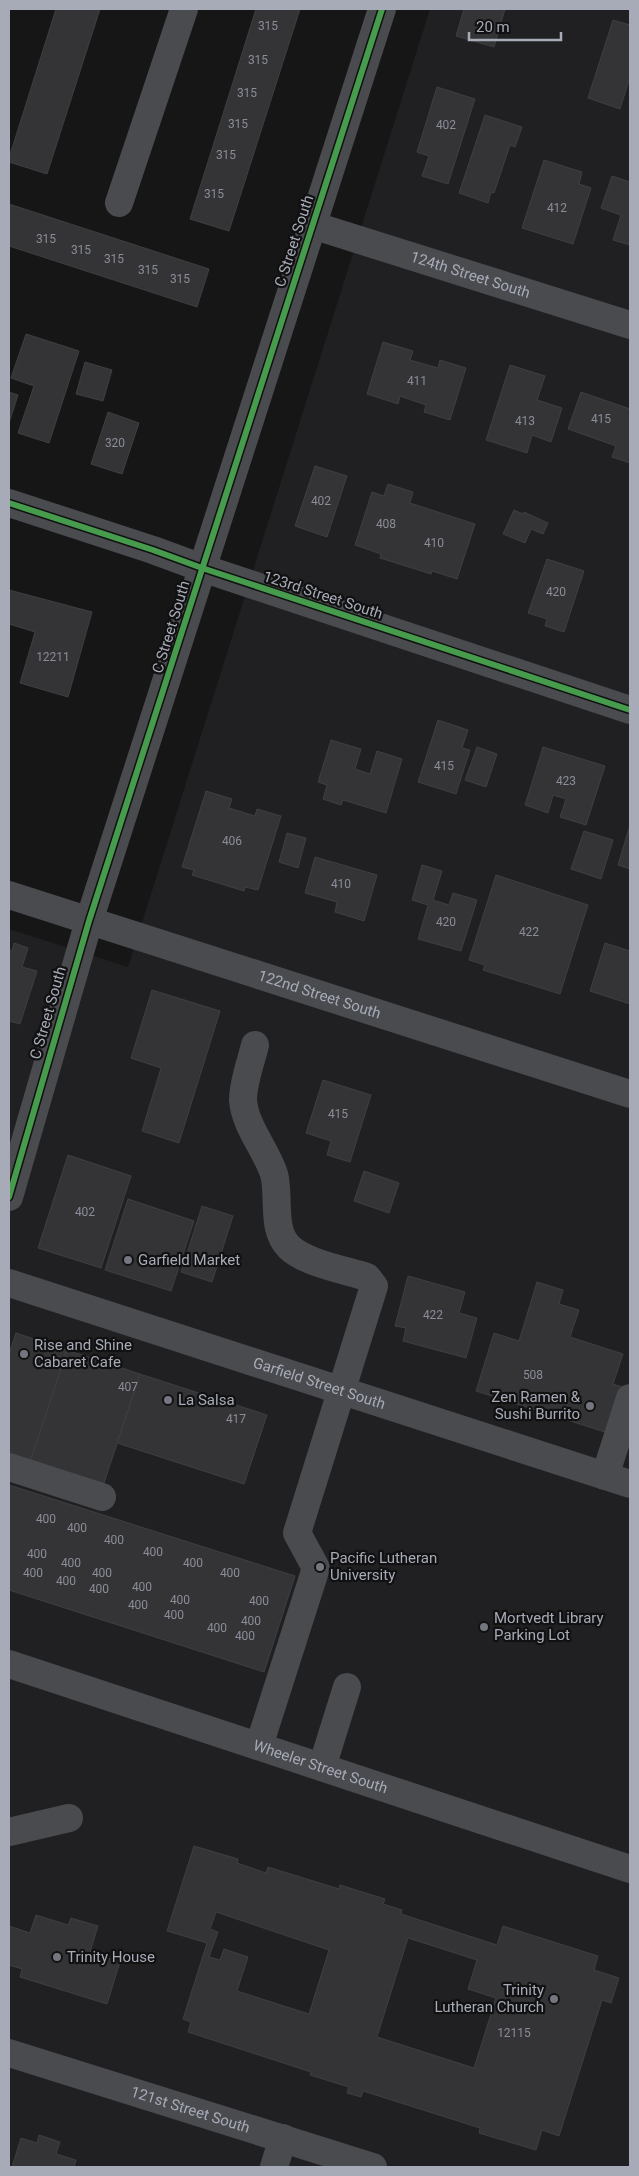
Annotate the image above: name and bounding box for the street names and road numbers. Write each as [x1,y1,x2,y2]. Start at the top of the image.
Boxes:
street label: C Street South [271,193,317,289]
street label: 124th Street South [408,248,532,302]
street label: 123rd Street South [261,567,385,623]
street label: C Street South [148,579,194,675]
street label: C Street South [26,965,70,1061]
street label: 122nd Street South [256,966,383,1023]
street label: Garfield Street South [251,1354,388,1413]
street label: Wheeler Street South [251,1736,390,1797]
street label: 121st Street South [128,2083,252,2137]

